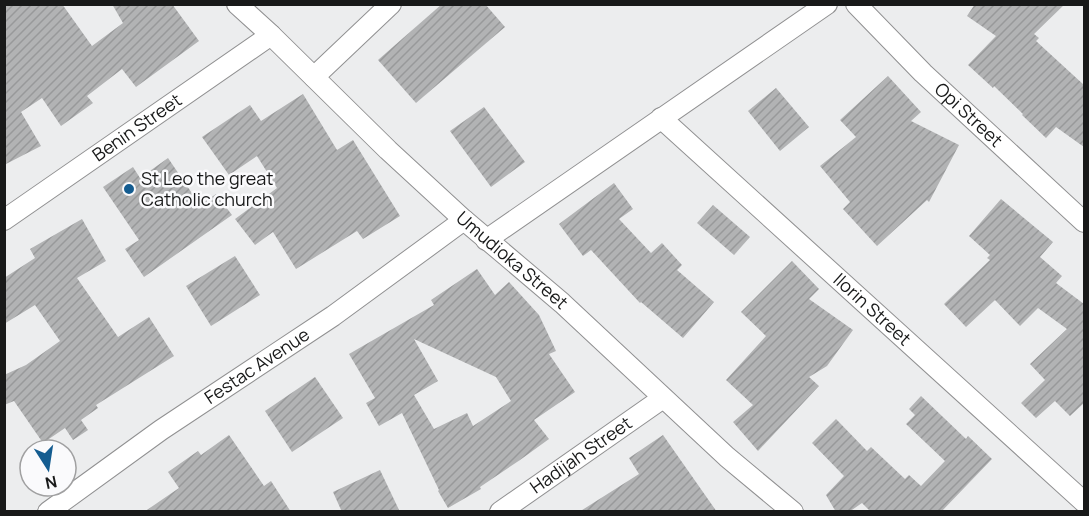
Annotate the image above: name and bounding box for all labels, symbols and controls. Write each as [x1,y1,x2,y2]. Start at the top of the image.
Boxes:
street label: Opi Street [930,77,1008,152]
street label: Benin Street [87,88,186,166]
place label: St Leo the great Catholic church [141,166,273,211]
marker: St Leo the great Catholic church [122,182,136,196]
street label: Umudioka Street [451,206,574,314]
street label: Ilorin Street [829,267,917,350]
street label: Festac Avenue [199,322,314,409]
street label: Hadijah Street [525,411,636,498]
north arrow [18,438,78,498]
text: N [43,471,59,495]

